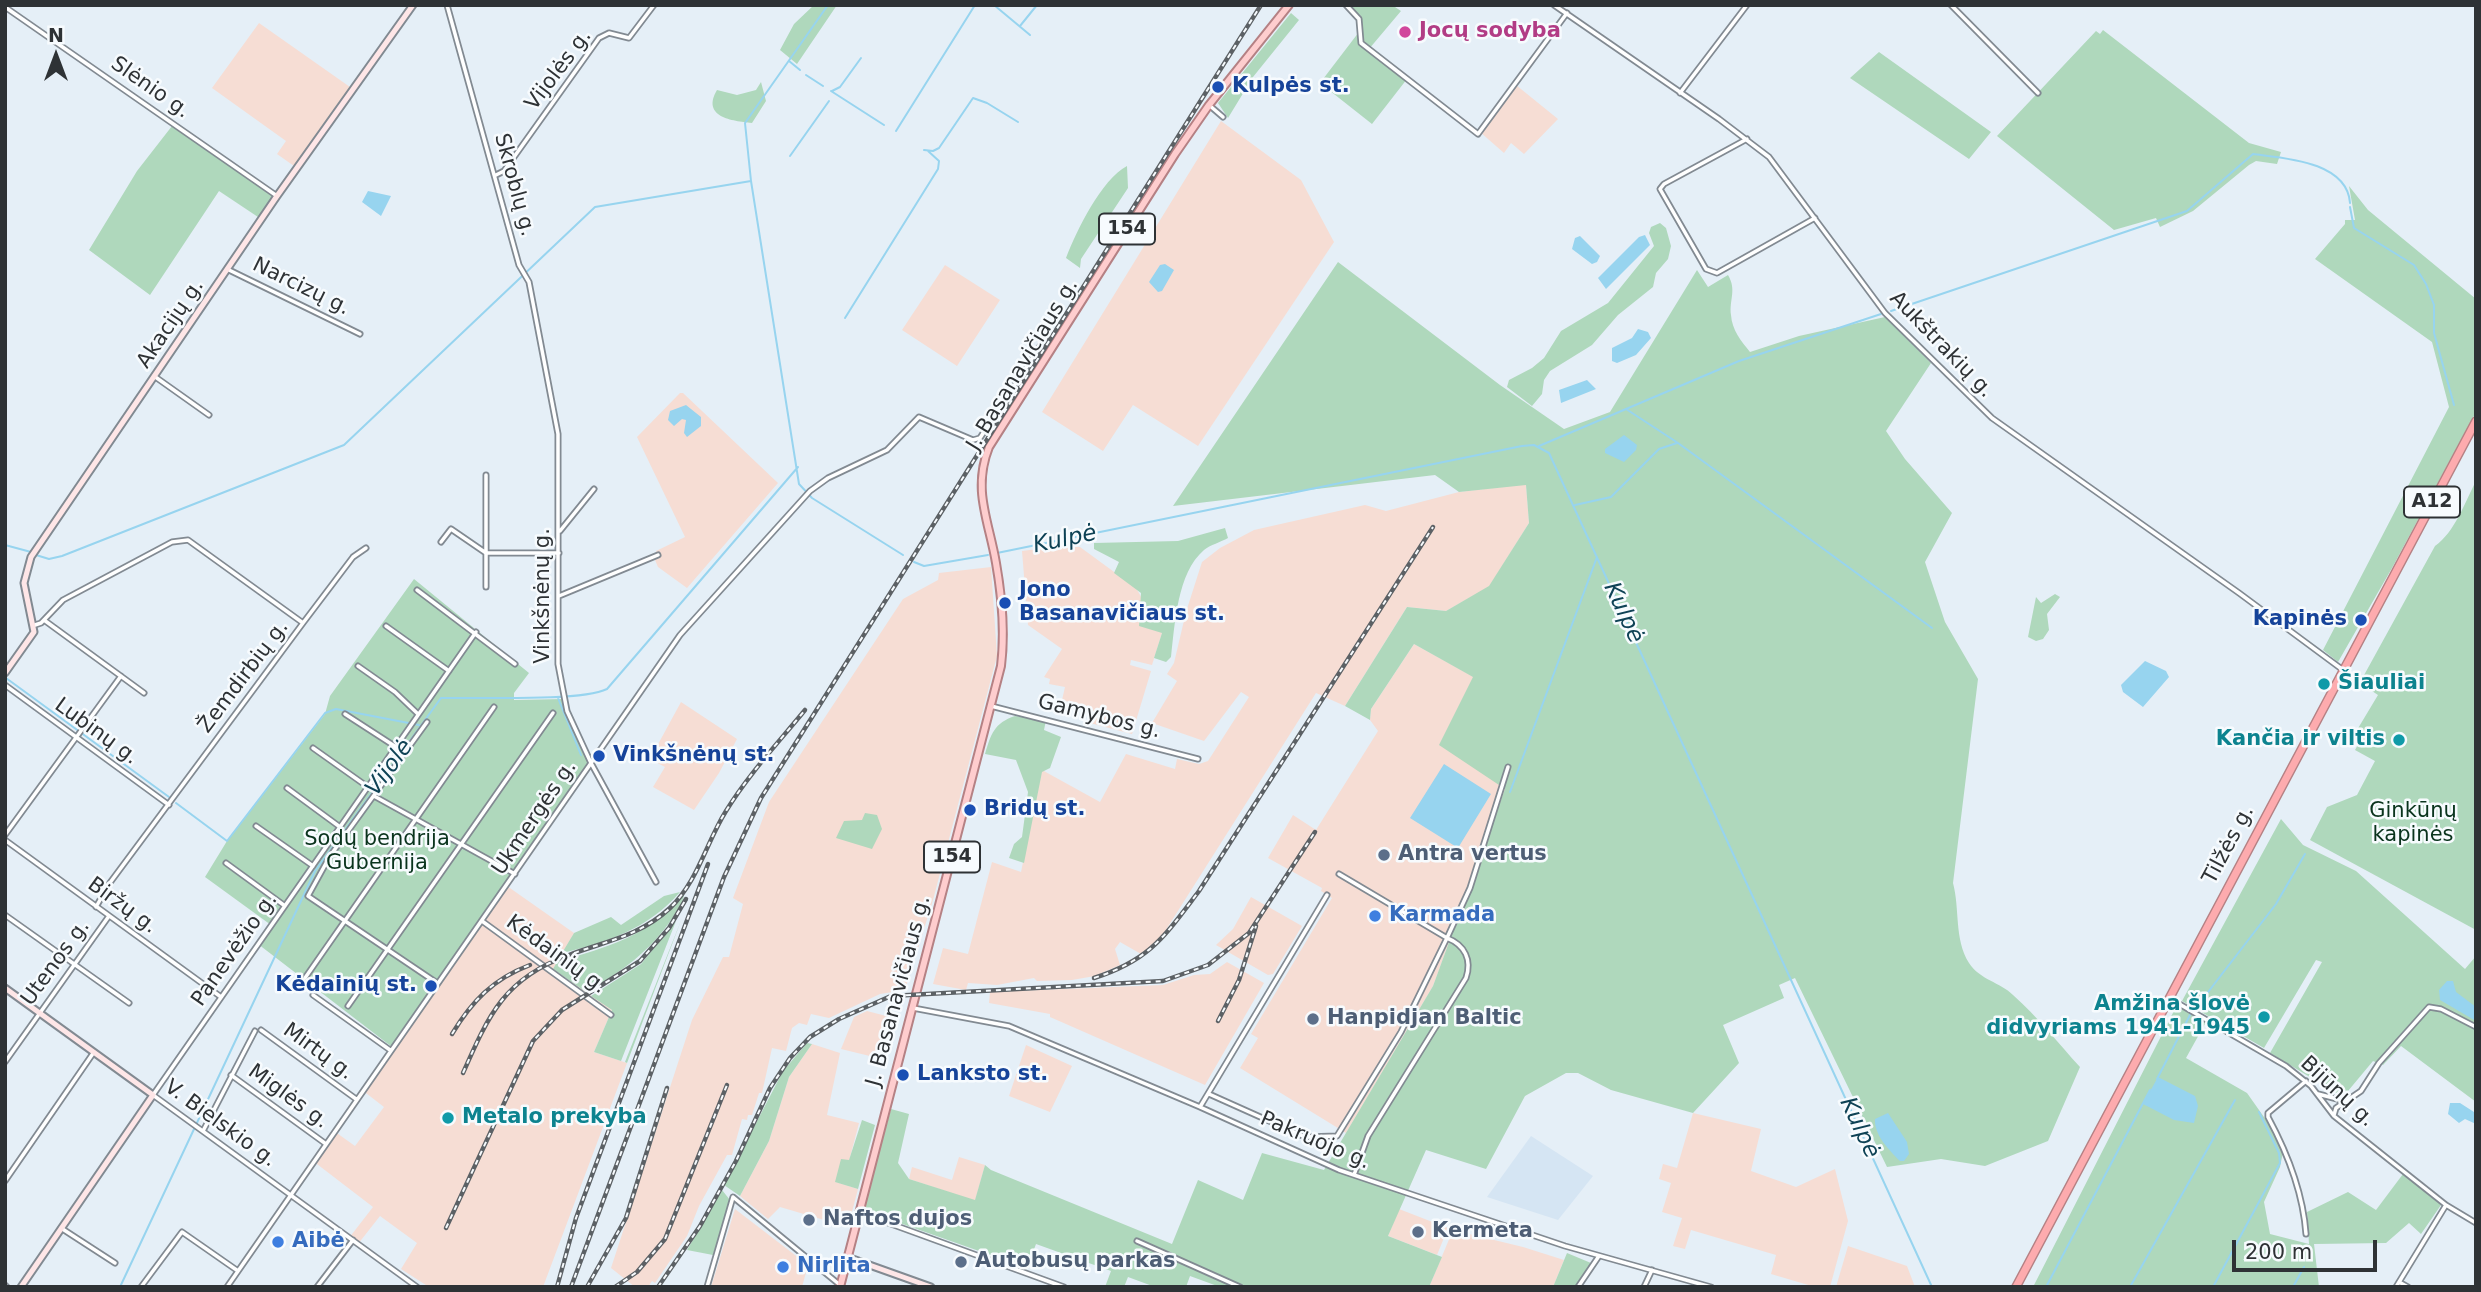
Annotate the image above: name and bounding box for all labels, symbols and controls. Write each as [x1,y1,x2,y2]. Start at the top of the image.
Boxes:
place label: Jocų sodyba [1419,19,1561,45]
north arrow [21,21,91,91]
text: N [48,24,64,46]
marker: Jocų sodyba [1397,24,1413,40]
street label: Vijolės g. [520,25,598,115]
street label: Slėnio g. [106,52,194,124]
place label: Kulpės st. [1232,74,1350,100]
marker: Kulpės st. [1210,79,1226,95]
street label: Skroblų g. [488,131,540,239]
road number: 154 [1099,214,1155,244]
street label: Narcizų g. [248,253,354,321]
street label: J. Basanavičiaus g. [962,274,1084,456]
street label: Akacijų g. [132,275,210,373]
street label: Aukštrakių g. [1884,286,1998,404]
road number: A12 [2404,486,2460,517]
water label: Kulpė [1031,520,1099,560]
street label: Vinkšnėnų g. [531,528,557,664]
place label: Jono Basanavičiaus st. [1019,578,1225,628]
water label: Kulpė [1597,578,1649,648]
marker: Jono Basanavičiaus st. [997,595,1013,611]
place label: Kapinės [2253,607,2347,633]
marker: Kapinės [2353,612,2369,628]
street label: Žemdirbių g. [193,616,295,738]
place label: Šiauliai [2338,671,2425,697]
marker: Šiauliai [2316,676,2332,692]
street label: Gamybos g. [1035,690,1163,744]
street label: Lubinų g. [49,693,143,771]
place label: Kančia ir viltis [2216,727,2385,753]
marker: Kančia ir viltis [2391,732,2407,748]
water label: Vijolė [360,734,420,802]
place label: Vinkšnėnų st. [613,743,774,769]
marker: Vinkšnėnų st. [591,748,607,764]
street label: Ukmergės g. [487,756,583,880]
place label: Bridų st. [984,797,1085,823]
park label: Ginkūnų kapinės [2369,799,2457,849]
street label: Tilžės g. [2198,801,2260,889]
marker: Bridų st. [962,802,978,818]
park label: Sodų bendrija Gubernija [304,827,450,877]
road number: 154 [924,842,980,872]
place label: Antra vertus [1398,842,1547,868]
marker: Antra vertus [1376,847,1392,863]
street label: Biržų g. [82,872,162,940]
street label: Panevėžio g. [187,888,283,1012]
street label: J. Basanavičiaus g. [861,893,937,1089]
place label: Karmada [1389,903,1495,929]
marker: Karmada [1367,908,1383,924]
street label: Kėdainių g. [501,910,611,1000]
street label: Utenos g. [16,915,96,1011]
place label: Kėdainių st. [275,973,417,999]
marker: Kėdainių st. [423,978,439,994]
place label: Amžina šlovė didvyriams 1941-1945 [1986,992,2250,1042]
place label: Hanpidjan Baltic [1327,1006,1522,1032]
marker: Amžina šlovė didvyriams 1941-1945 [2256,1009,2272,1025]
marker: Hanpidjan Baltic [1305,1011,1321,1027]
street label: Mirtų g. [278,1018,358,1086]
street label: Bijūnų g. [2295,1051,2379,1133]
street label: Miglės g. [243,1059,333,1135]
place label: Lanksto st. [917,1062,1048,1088]
marker: Lanksto st. [895,1067,911,1083]
street label: V. Bielskio g. [159,1075,281,1173]
water label: Kulpė [1833,1093,1885,1163]
place label: Metalo prekyba [462,1105,647,1131]
street label: Pakruojo g. [1256,1107,1374,1175]
marker: Metalo prekyba [440,1110,456,1126]
place label: Naftos dujos [823,1207,972,1233]
marker: Naftos dujos [801,1212,817,1228]
place label: Kermeta [1432,1219,1533,1245]
marker: Kermeta [1410,1224,1426,1240]
scale bar [2236,1226,2381,1270]
place label: Aibė [292,1229,345,1255]
marker: Aibė [270,1234,286,1250]
text: 200 m [2245,1240,2312,1264]
place label: Autobusų parkas [975,1249,1176,1275]
place label: Nirlita [797,1254,871,1280]
marker: Autobusų parkas [953,1254,969,1270]
marker: Nirlita [775,1259,791,1275]

